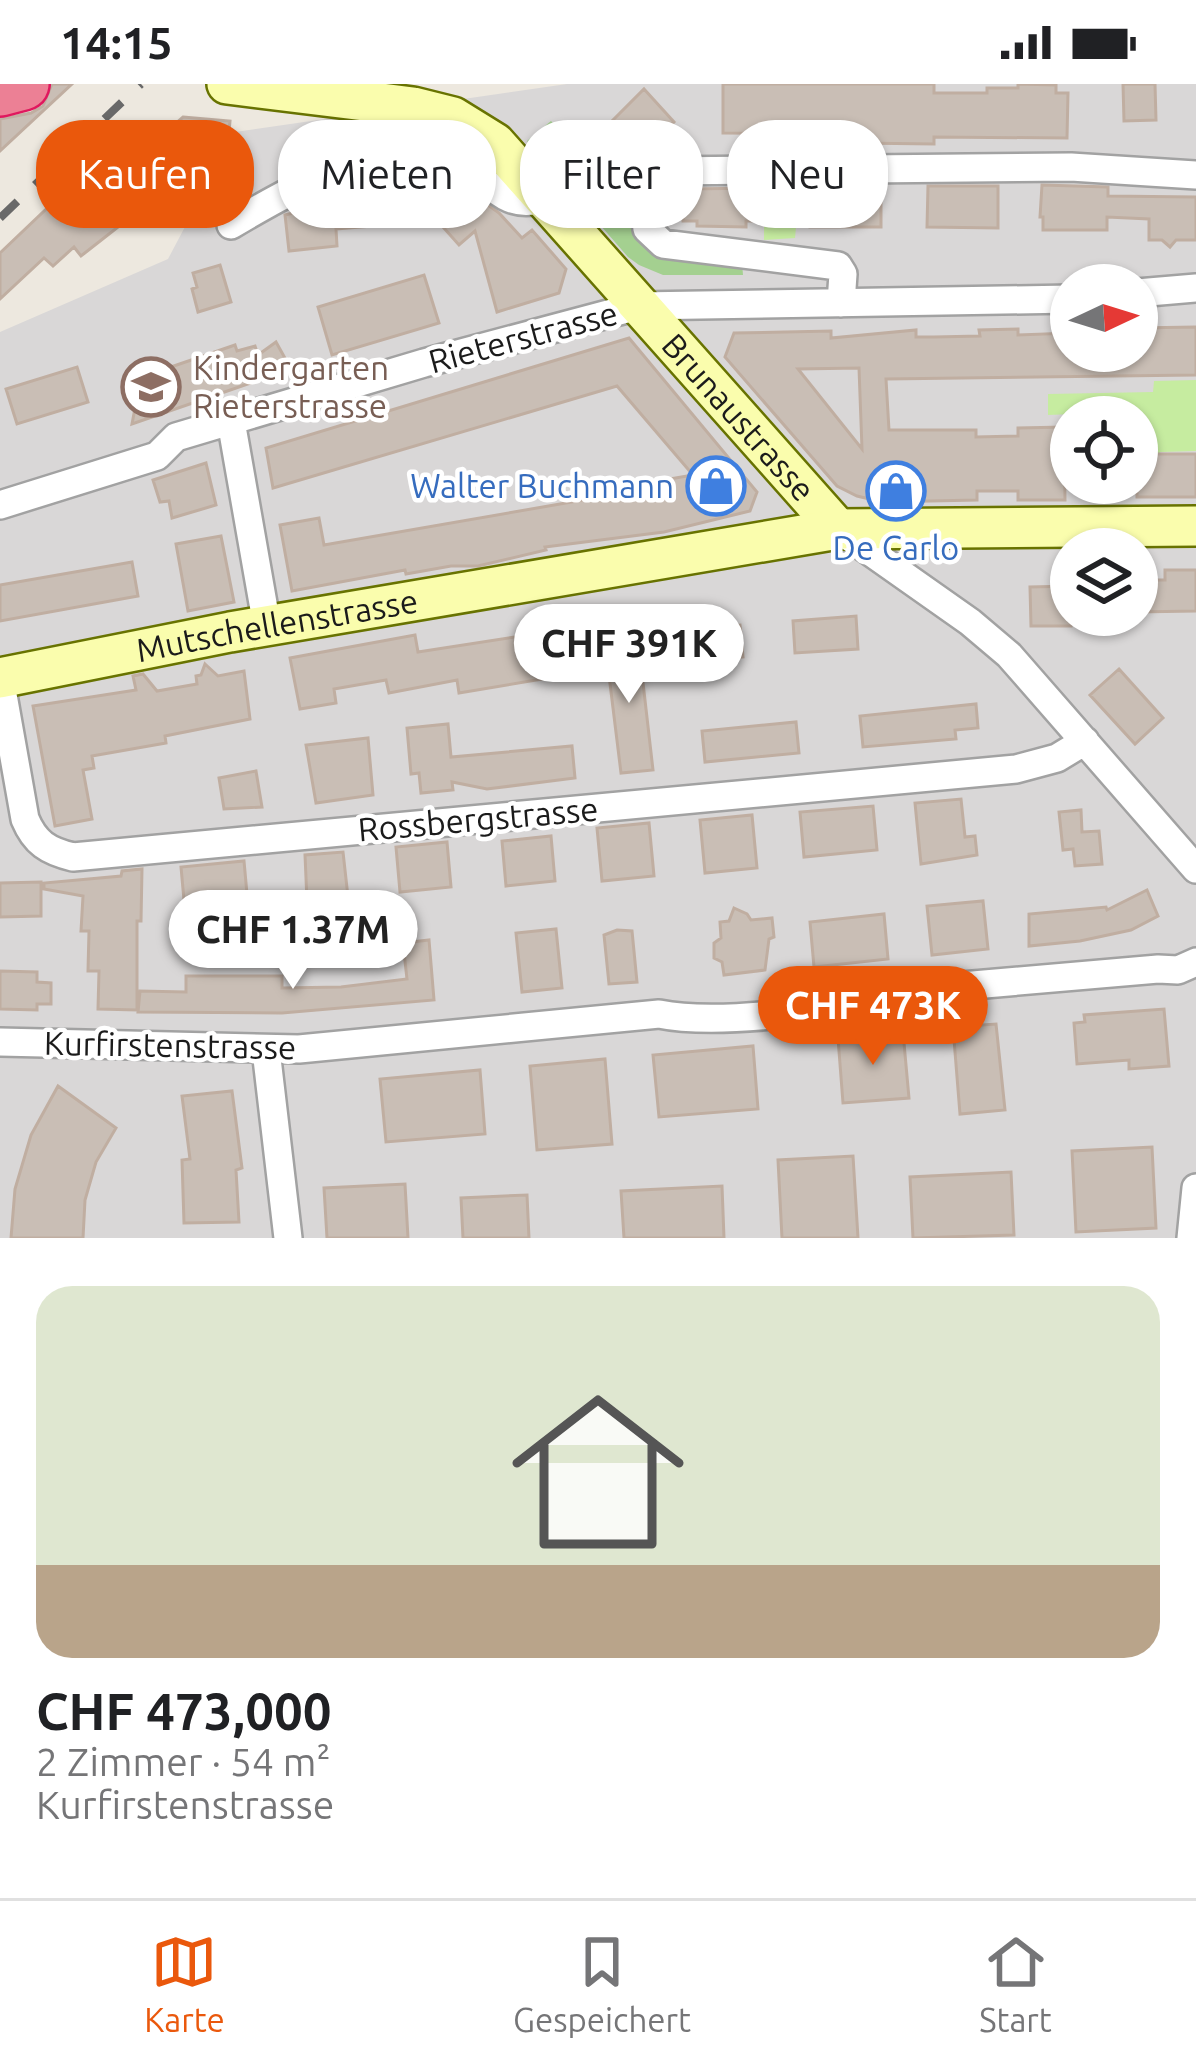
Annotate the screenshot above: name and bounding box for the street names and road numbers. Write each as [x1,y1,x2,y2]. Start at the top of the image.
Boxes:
street label: Rieterstrasse [424,294,621,379]
street label: Brunaustrasse [655,326,823,508]
street label: Mutschellenstrasse [133,582,420,668]
street label: Rossbergstrasse [356,790,600,847]
street label: Kurfirstenstrasse [44,1024,296,1065]

